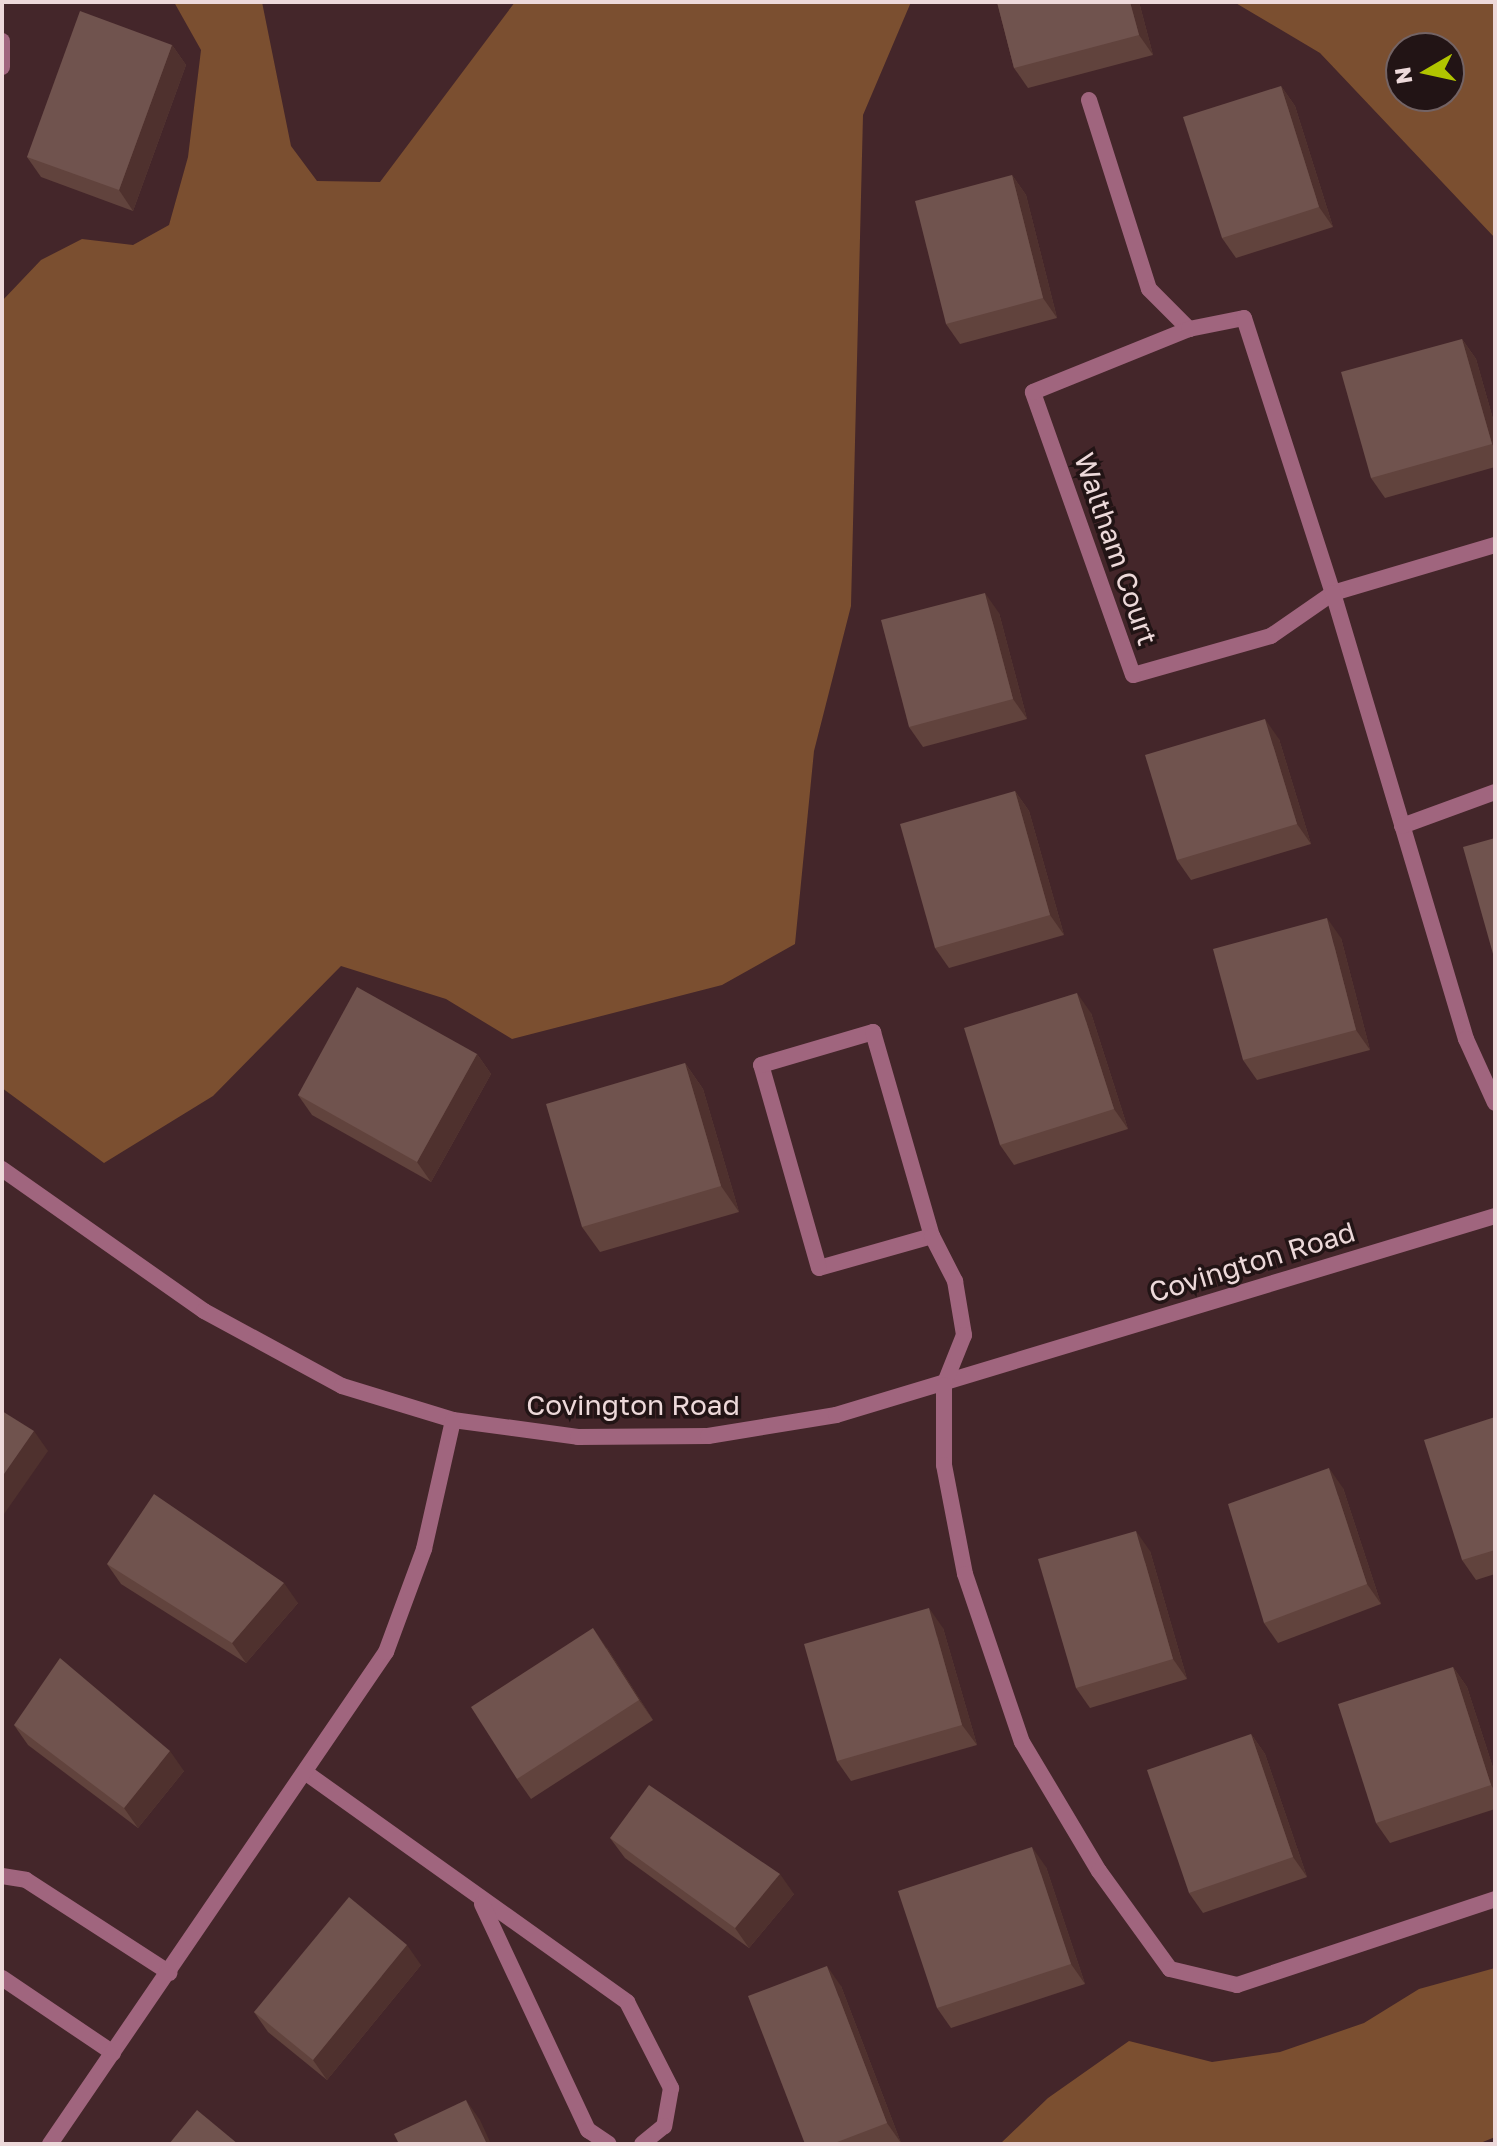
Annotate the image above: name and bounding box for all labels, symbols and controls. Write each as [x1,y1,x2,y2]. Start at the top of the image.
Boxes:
north arrow [1385,32,1465,112]
text: N [1388,65,1417,86]
street label: Waltham Court [1067,448,1165,650]
street label: Covington Road [1145,1215,1359,1309]
street label: Covington Road [526,1388,740,1422]

